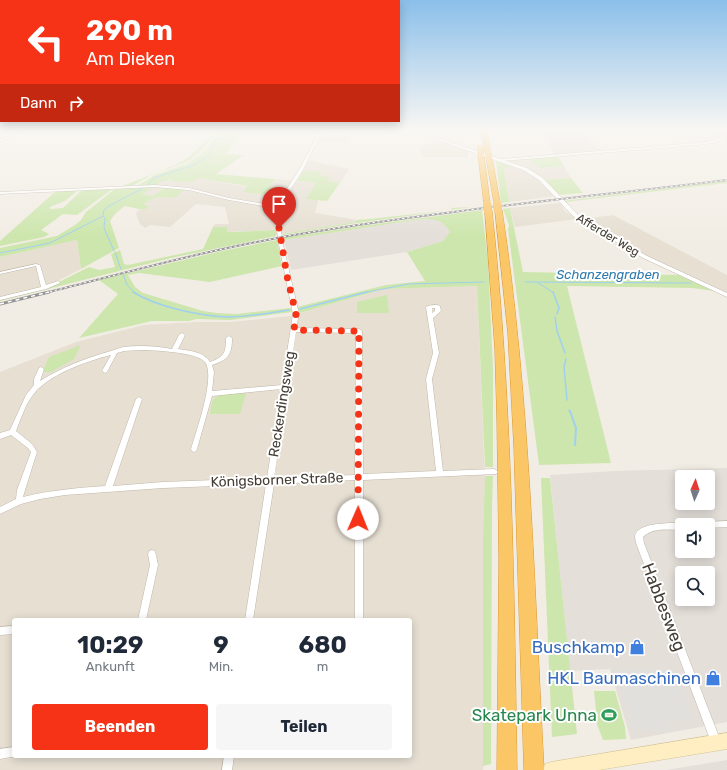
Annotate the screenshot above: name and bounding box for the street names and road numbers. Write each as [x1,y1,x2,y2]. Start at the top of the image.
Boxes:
street label: Afferder Weg [574,211,642,259]
street label: Reckerdingsweg [265,350,299,458]
street label: Königsborner Straße [210,469,344,491]
street label: Habbesweg [638,560,690,654]

